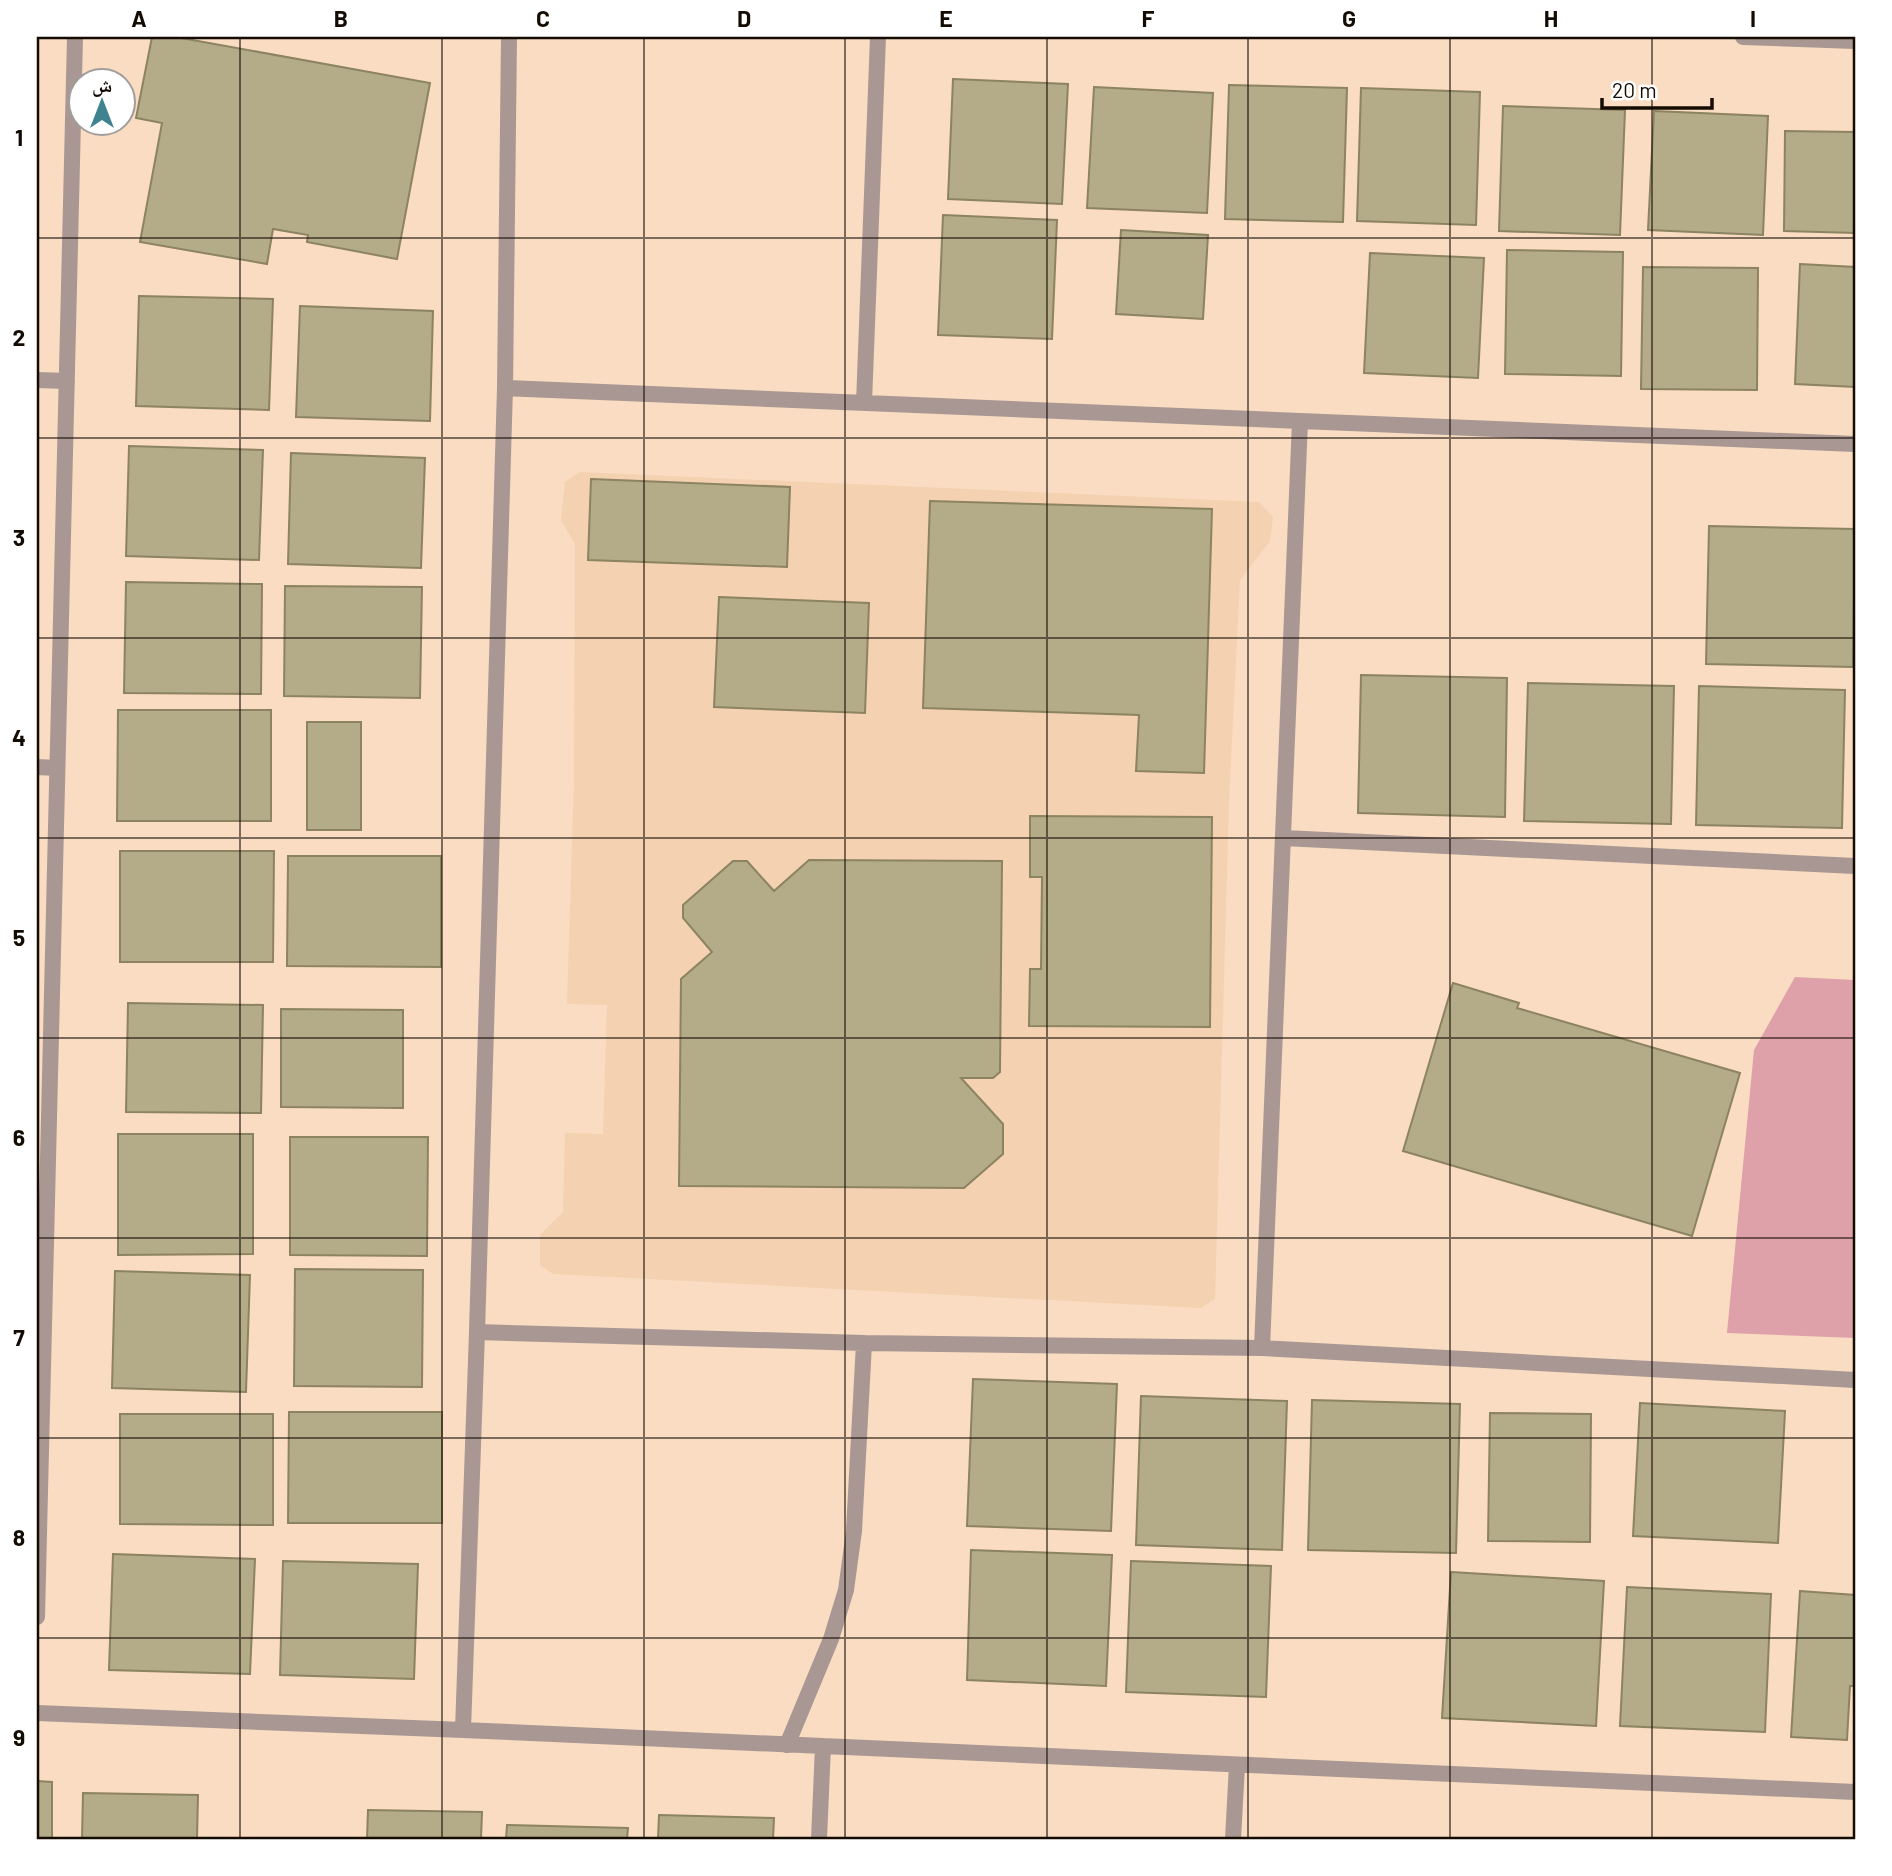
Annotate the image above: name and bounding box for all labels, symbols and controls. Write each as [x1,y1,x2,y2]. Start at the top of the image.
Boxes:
text: A [131,4,147,32]
text: B [334,4,348,32]
text: C [536,4,550,32]
text: D [737,4,751,32]
text: E [939,4,953,32]
text: F [1142,4,1155,32]
text: G [1342,4,1356,32]
text: H [1544,4,1558,32]
text: I [1750,4,1756,32]
north arrow [66,66,136,136]
scale bar [1602,66,1712,110]
text: ش [92,73,112,97]
text: 20 m [1612,77,1657,102]
text: 1 [15,123,23,151]
text: 2 [13,323,25,351]
text: 3 [13,523,25,551]
text: 4 [12,723,26,751]
text: 5 [13,923,25,951]
text: 6 [13,1123,25,1151]
text: 7 [13,1323,25,1351]
text: 8 [13,1523,25,1551]
text: 9 [13,1723,25,1751]

